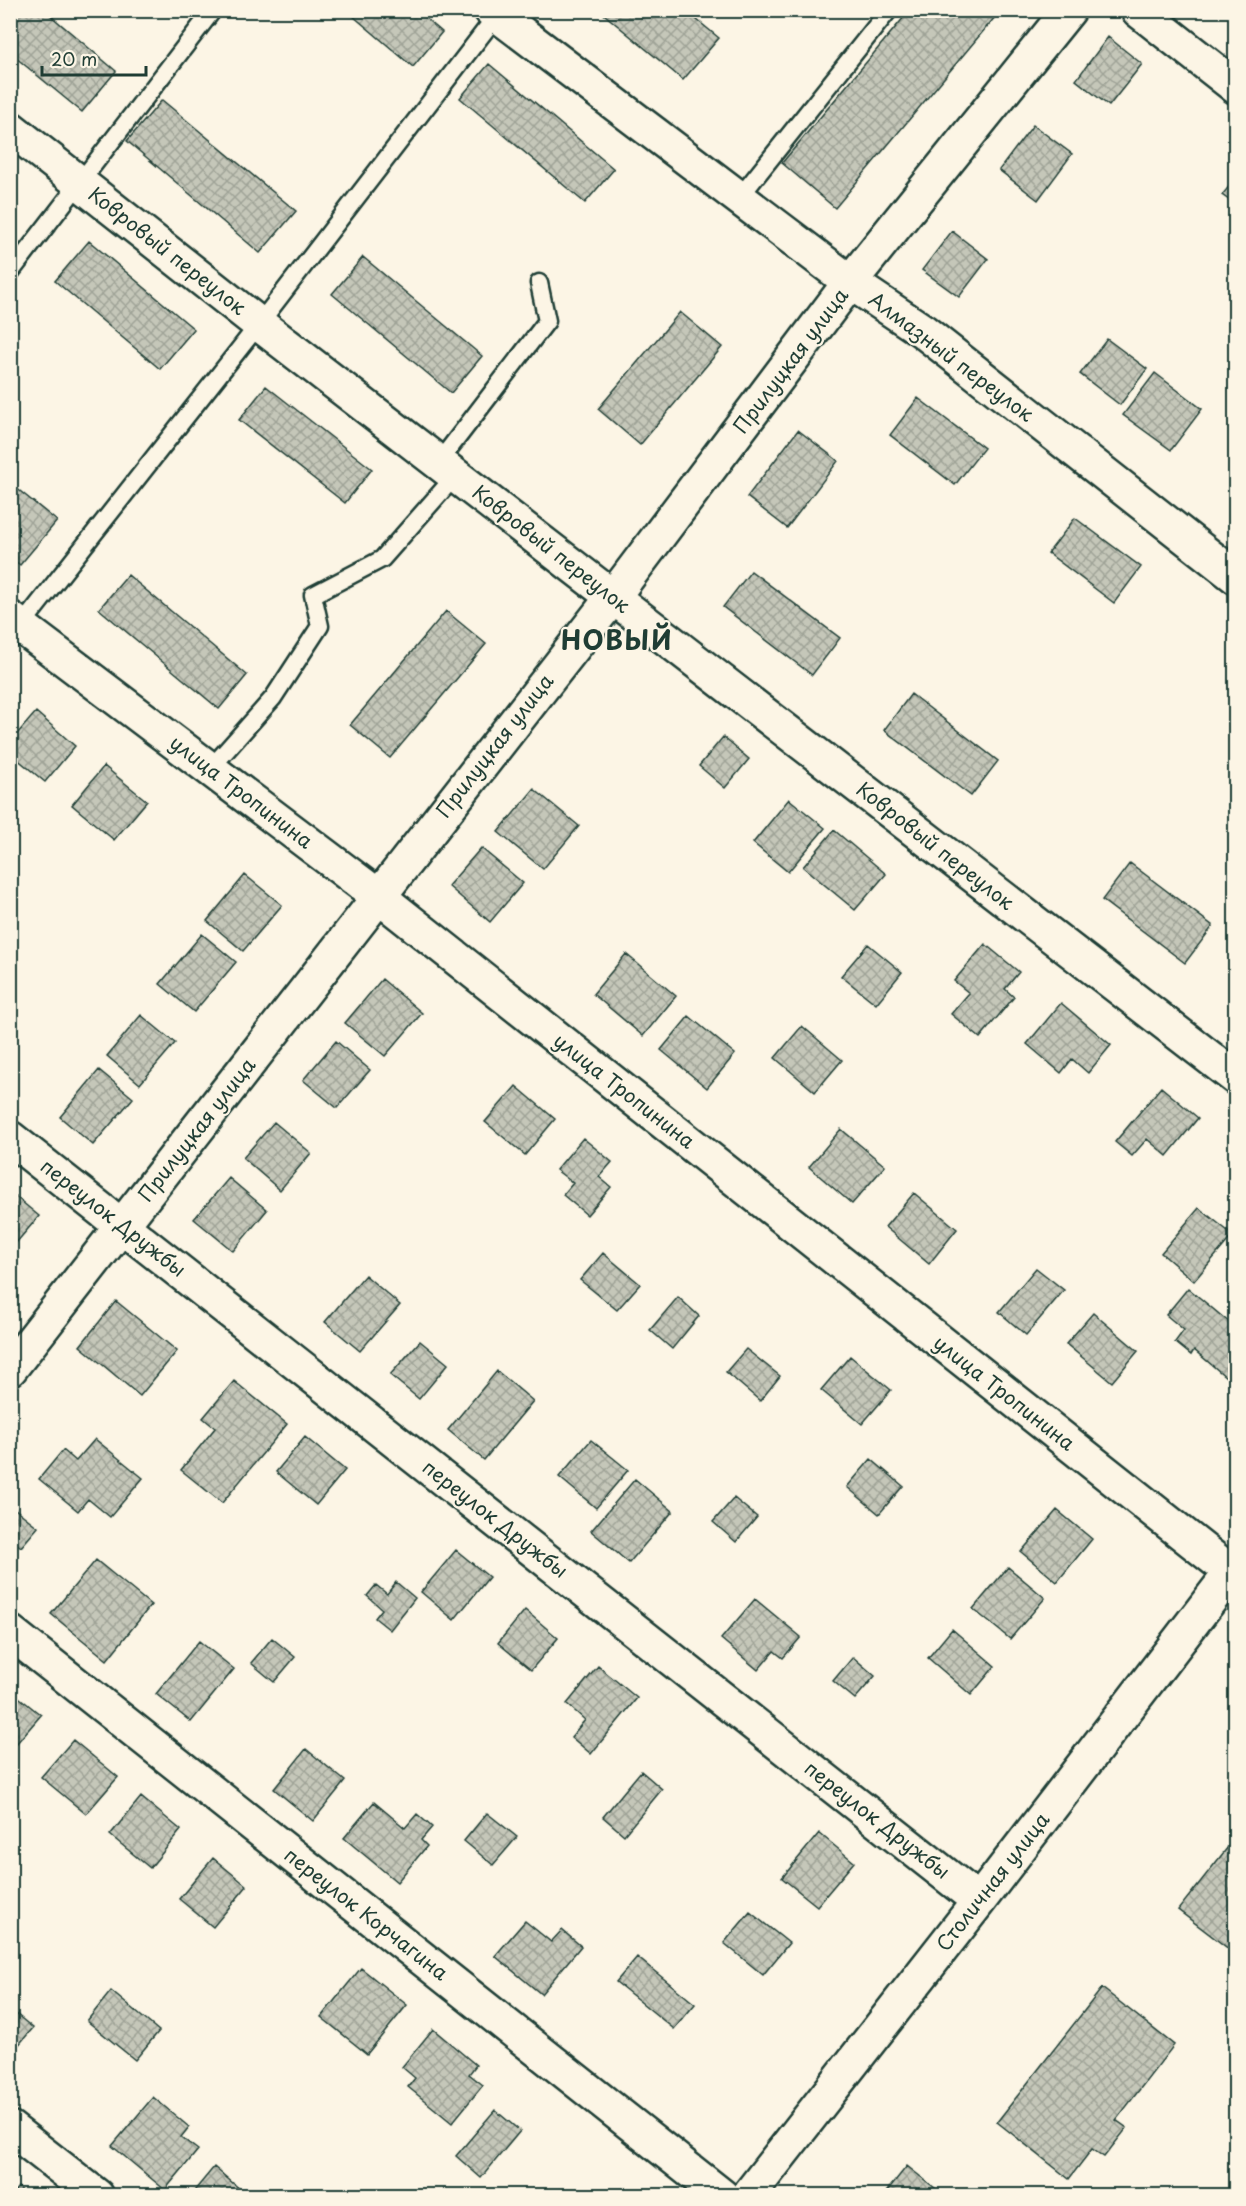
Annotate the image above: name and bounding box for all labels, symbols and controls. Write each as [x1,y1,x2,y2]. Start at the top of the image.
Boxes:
scale bar [42,39,146,77]
text: 20 m [51,45,97,72]
street label: Ковровый переулок [82,179,253,322]
street label: Прилуцкая улица [725,281,855,439]
street label: Алмазный переулок [863,284,1041,428]
street label: Ковровый переулок [466,477,637,620]
district label: НОВЫЙ [561,620,673,659]
street label: Прилуцкая улица [428,667,560,824]
street label: улица Тропинина [164,727,320,855]
street label: Ковровый переулок [850,774,1021,917]
street label: улица Тропинина [547,1025,702,1155]
street label: Прилуцкая улица [130,1051,262,1208]
street label: переулок Дружбы [34,1151,193,1284]
street label: улица Тропинина [927,1327,1082,1457]
street label: переулок Дружбы [416,1452,575,1585]
street label: переулок Дружбы [798,1753,957,1886]
street label: Столичная улица [928,1805,1056,1957]
street label: переулок Корчагина [278,1840,455,1987]

